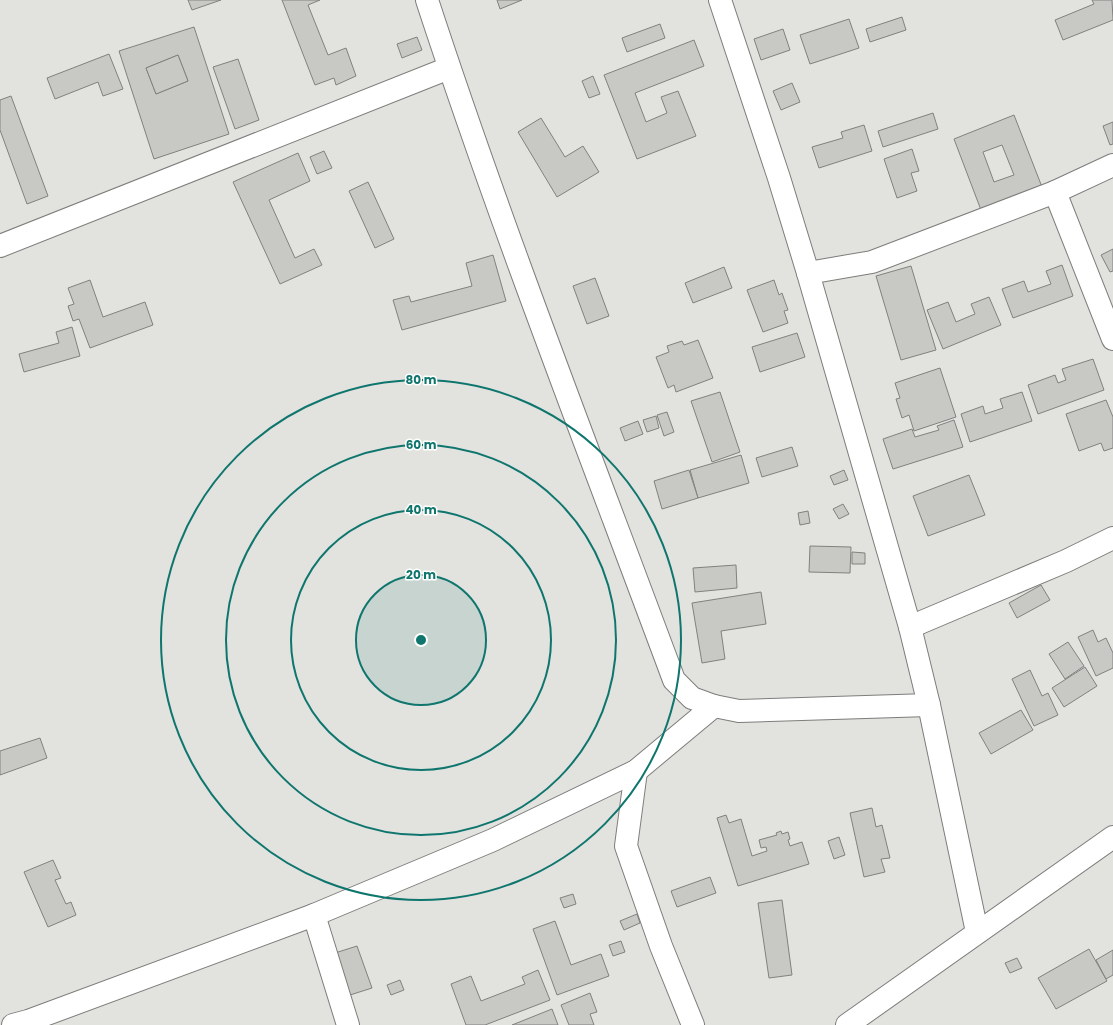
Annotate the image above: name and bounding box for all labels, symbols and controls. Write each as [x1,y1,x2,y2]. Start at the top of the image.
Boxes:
text: 80 m [406,371,437,388]
text: 60 m [406,436,437,453]
text: 40 m [405,501,437,518]
text: 20 m [406,566,436,583]
centre of rings [414,633,428,647]

